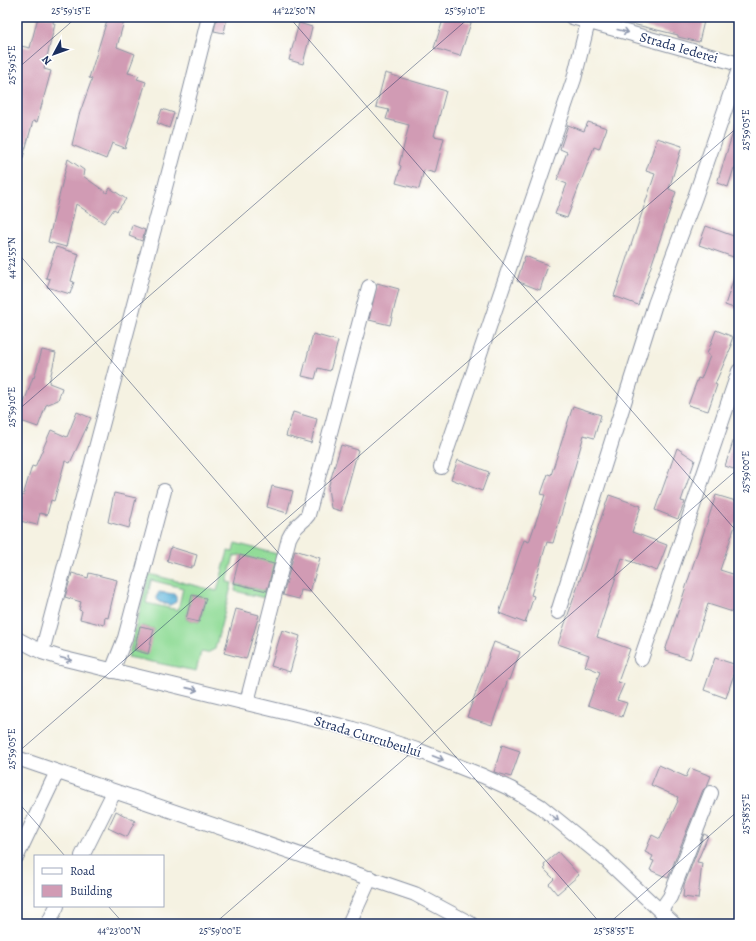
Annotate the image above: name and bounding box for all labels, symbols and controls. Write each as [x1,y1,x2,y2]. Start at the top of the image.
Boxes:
text: 25°59'15"E [51,4,91,17]
text: 44°22'50"N [272,4,316,17]
text: 25°59'10"E [445,4,485,17]
street label: Strada Iederei [637,27,720,68]
one-way arrow [617,28,630,35]
north arrow [34,34,74,74]
text: 25°59'15"E [5,45,18,85]
text: N [39,52,55,68]
text: 25°59'05"E [739,109,752,151]
text: 44°22'55"N [5,237,18,279]
text: 25°59'10"E [5,387,18,427]
text: 25°59'00"E [739,451,752,493]
one-way arrow [59,655,72,663]
one-way arrow [185,686,198,693]
street label: Strada Curcubeului [312,711,424,762]
text: 25°59'05"E [5,728,18,770]
one-way arrow [432,755,444,763]
text: 25°58'55"E [739,794,752,834]
one-way arrow [548,813,559,821]
legend [34,855,164,907]
text: Road [70,863,96,879]
text: Building [70,883,112,899]
text: 44°23'00"N [97,924,141,937]
text: 25°59'00"E [199,924,241,937]
text: 25°58'55"E [594,924,634,937]

